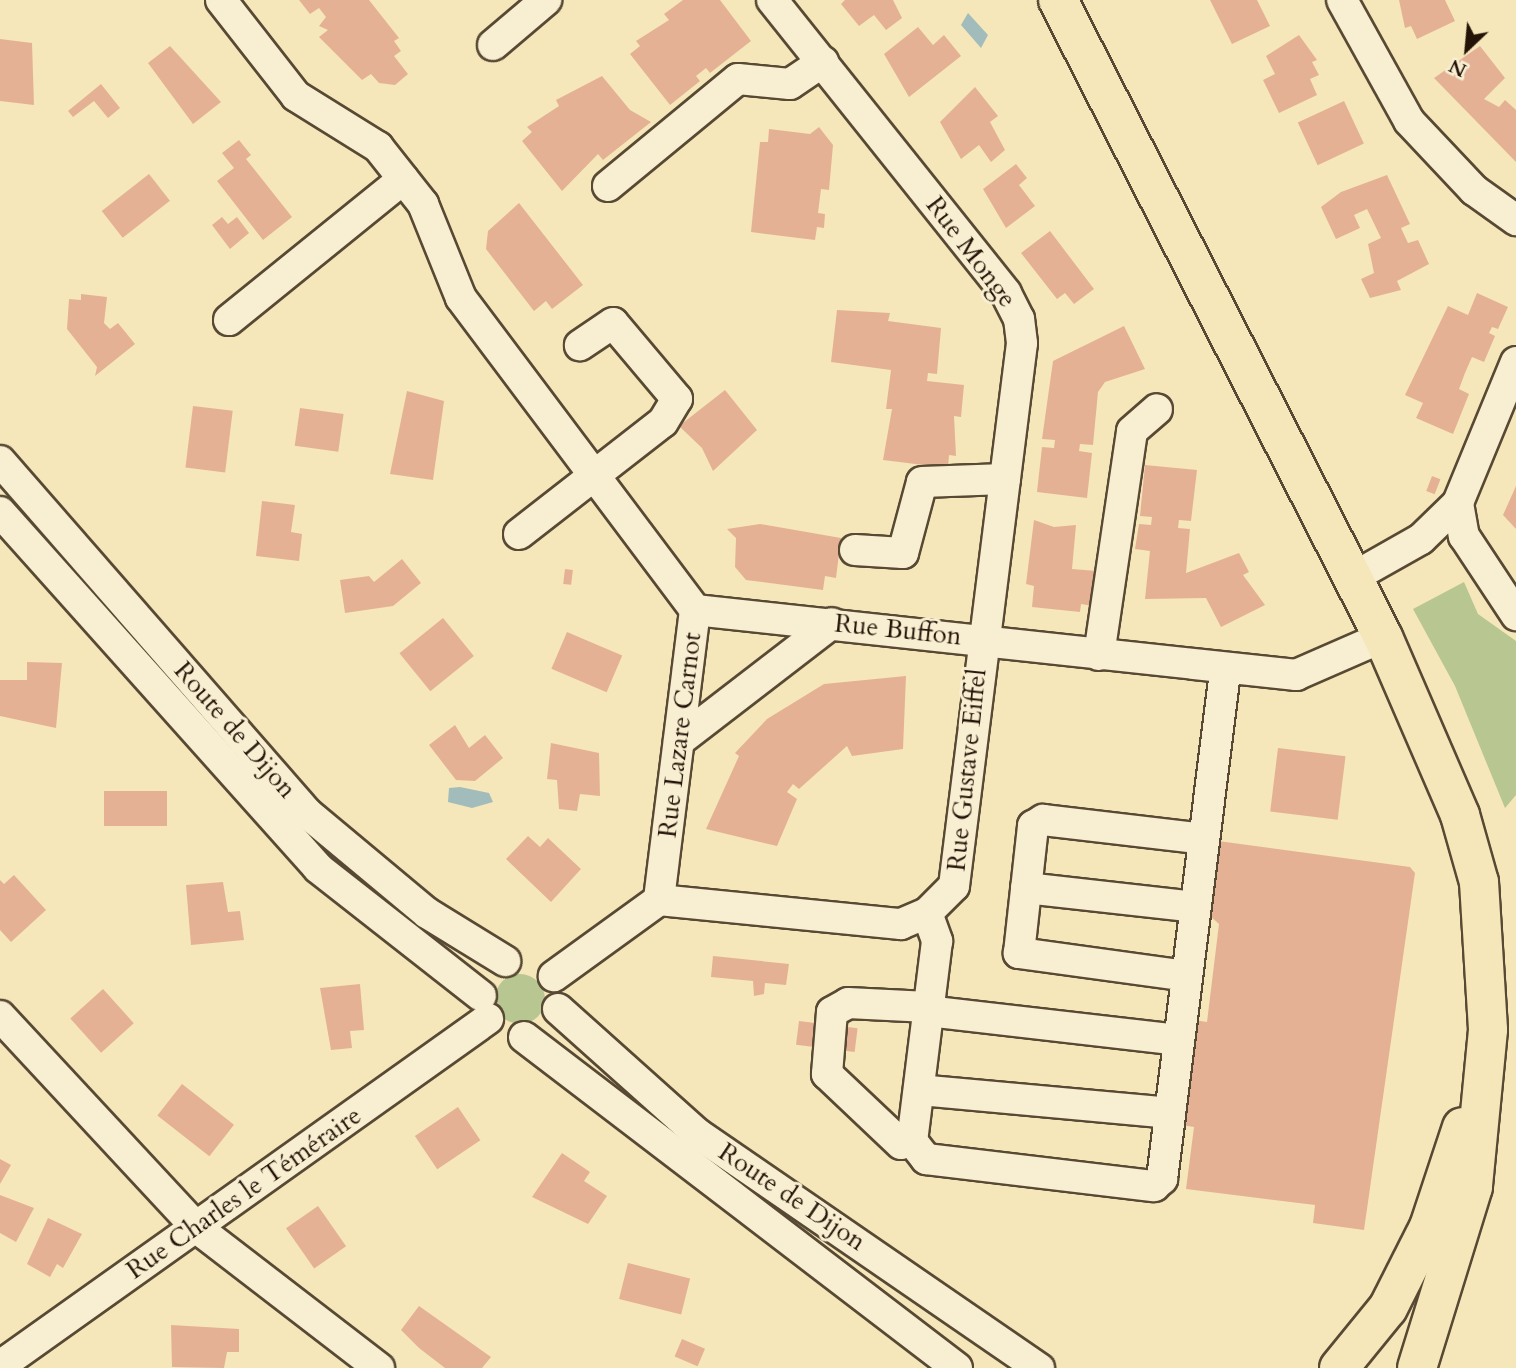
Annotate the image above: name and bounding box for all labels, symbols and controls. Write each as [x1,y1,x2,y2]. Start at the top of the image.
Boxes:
north arrow [1432,14,1502,84]
text: N [1445,53,1471,83]
street label: Rue Monge [919,190,1023,314]
street label: Rue Buffon [833,608,963,652]
street label: Rue Lazare Carnot [652,630,708,840]
street label: Route de Dijon [167,655,303,805]
street label: Rue Gustave Eiffel [941,667,993,873]
street label: Rue Charles le Téméraire [121,1100,367,1286]
street label: Route de Dijon [713,1136,871,1258]

